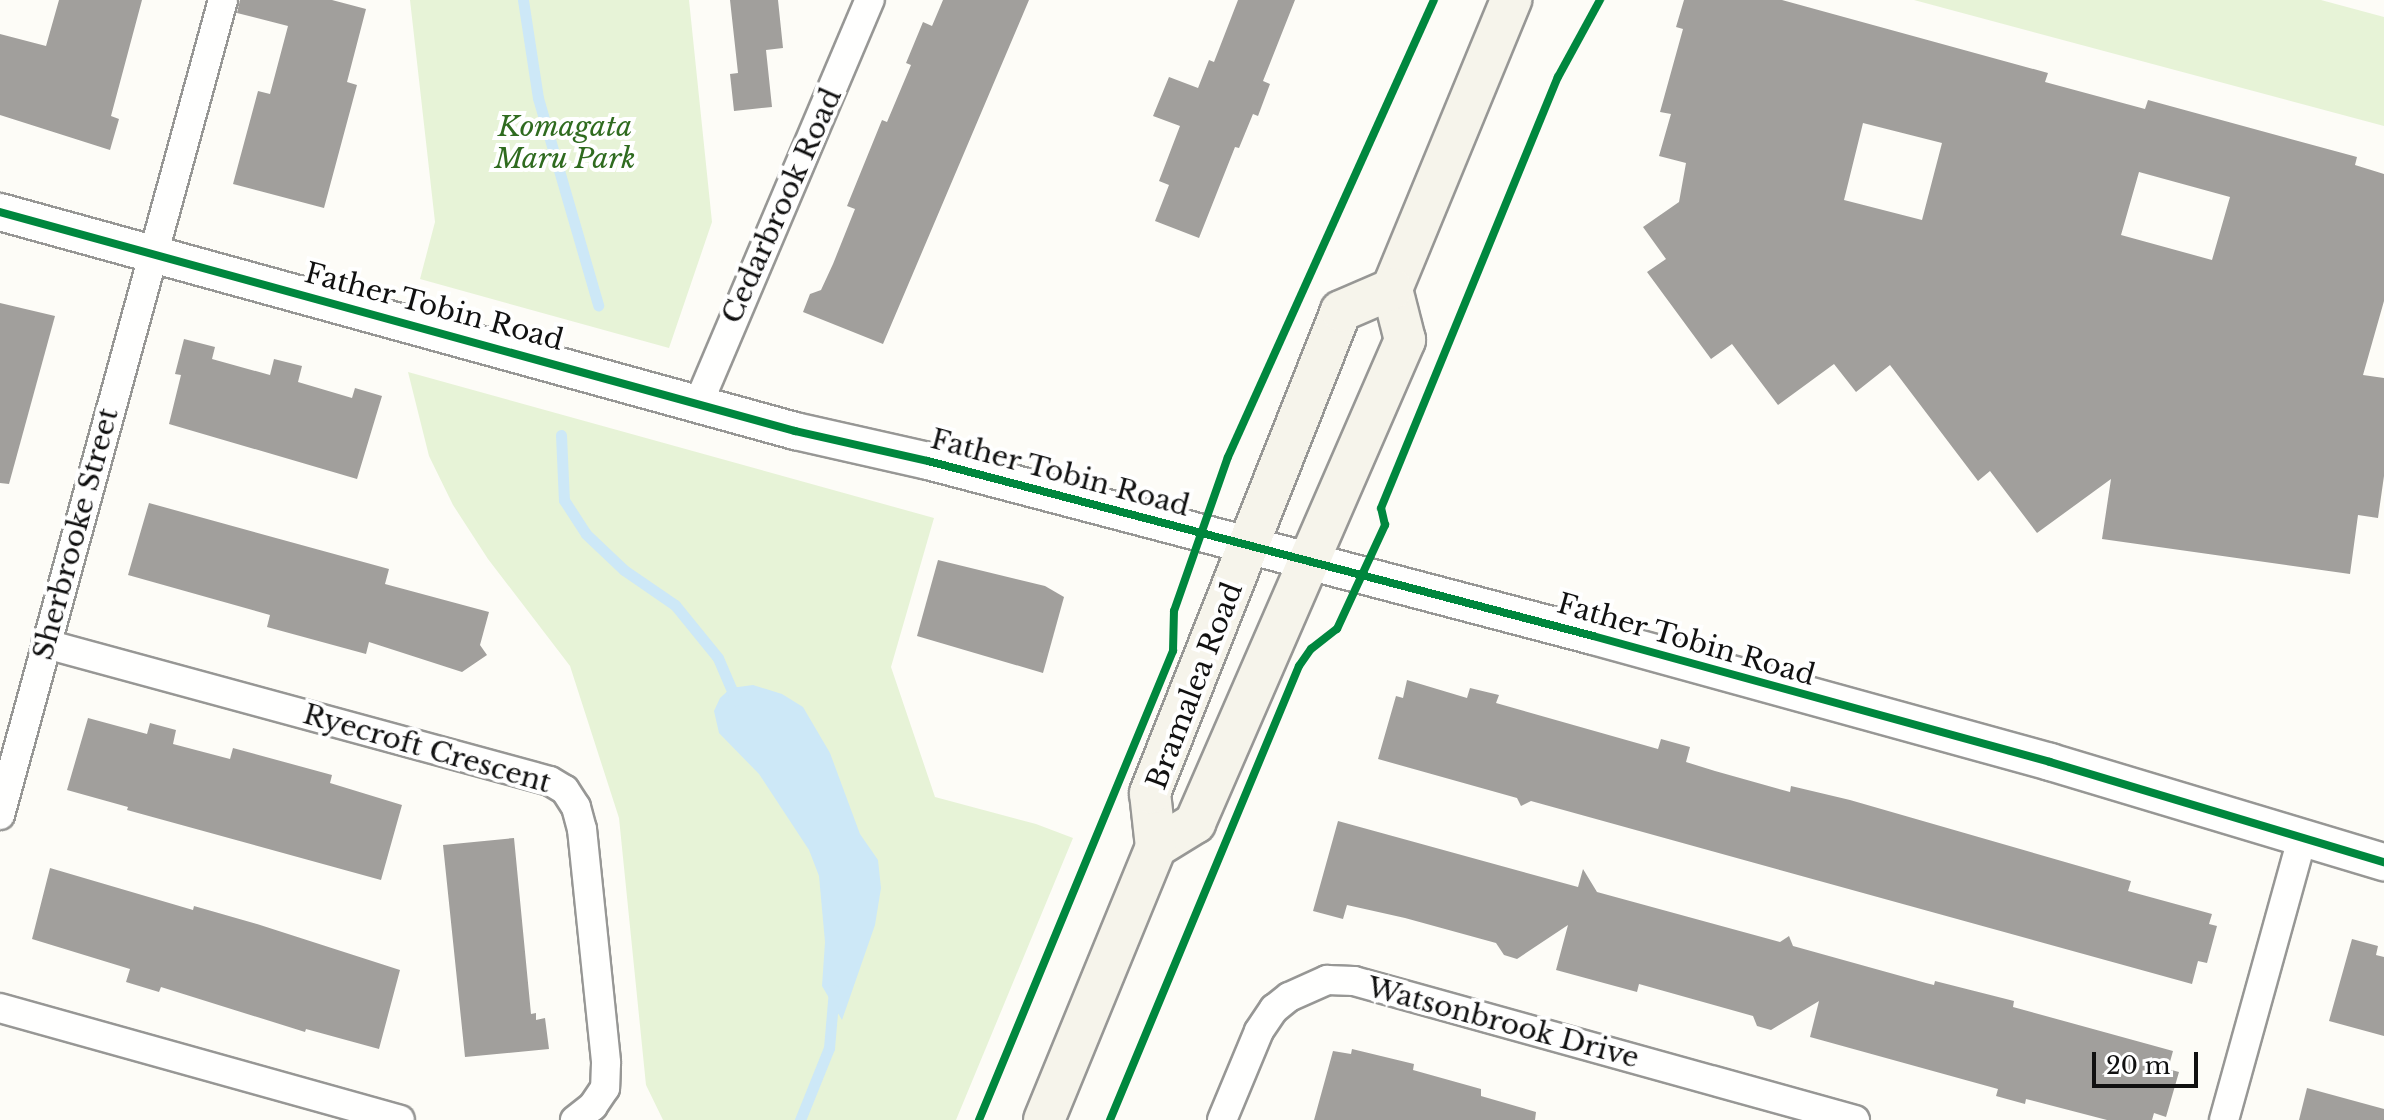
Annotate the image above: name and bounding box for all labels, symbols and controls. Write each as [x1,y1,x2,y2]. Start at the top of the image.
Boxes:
street label: Cedarbrook Road [715,83,849,329]
park label: Komagata Maru Park [494,110,636,176]
street label: Father Tobin Road [300,256,568,358]
street label: Sherbrooke Street [26,404,126,664]
street label: Father Tobin Road [926,422,1194,524]
street label: Bramalea Road [1140,578,1250,794]
street label: Father Tobin Road [1553,587,1819,693]
street label: Ryecroft Crescent [299,698,555,800]
street label: Watsonbrook Drive [1363,971,1643,1075]
scale bar [2096,1036,2202,1086]
text: 20 m [2106,1051,2171,1080]

